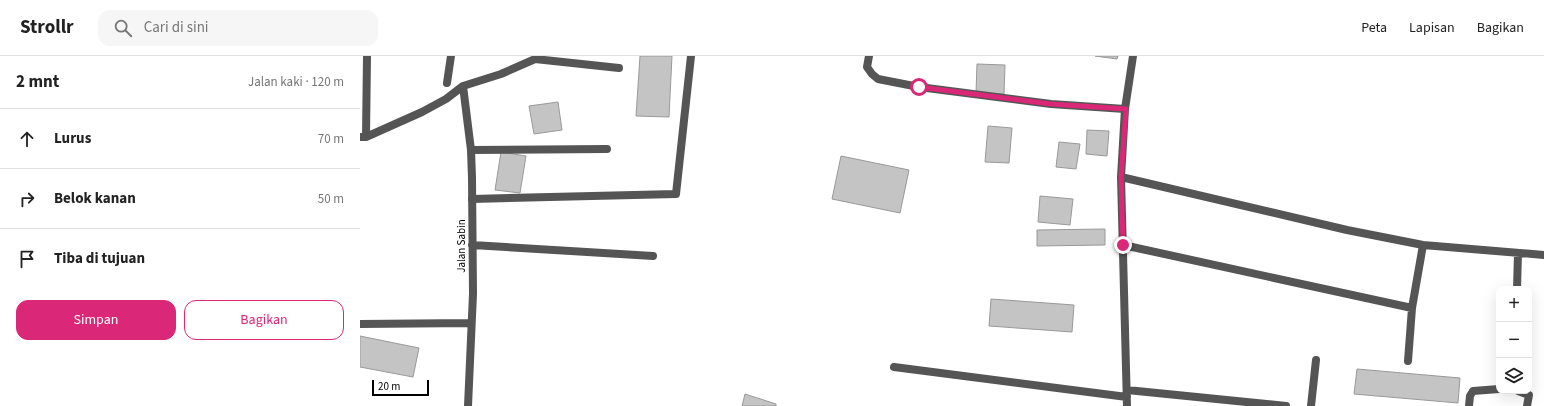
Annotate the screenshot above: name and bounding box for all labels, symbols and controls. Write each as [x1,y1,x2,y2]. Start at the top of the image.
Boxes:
search box [98,10,378,46]
text: Strollr [20,14,74,41]
icon: search [112,17,134,39]
text: Cari di sini [144,17,209,38]
text: Peta [1361,18,1387,38]
text: Lapisan [1409,18,1455,38]
text: Bagikan [1477,18,1524,38]
text: 2 mnt [16,70,59,94]
text: Jalan kaki · 120 m [248,73,344,91]
route start [910,78,928,96]
icon: ahead [16,128,38,150]
text: Lurus [54,128,91,149]
text: 70 m [318,130,344,148]
icon: right [16,188,38,210]
text: Belok kanan [54,188,136,209]
text: 50 m [318,190,344,208]
street label: Jalan Sabin [454,219,469,273]
route end [1114,236,1132,254]
icon: arrive [16,248,38,270]
text: Tiba di tujuan [54,248,145,269]
map controls [1496,286,1532,394]
button: + [1496,286,1532,322]
button: Simpan [16,300,176,340]
button: Bagikan [184,300,344,340]
button: − [1496,322,1532,358]
button: layers [1496,358,1532,394]
scale bar [372,378,429,397]
text: 20 m [378,379,400,394]

